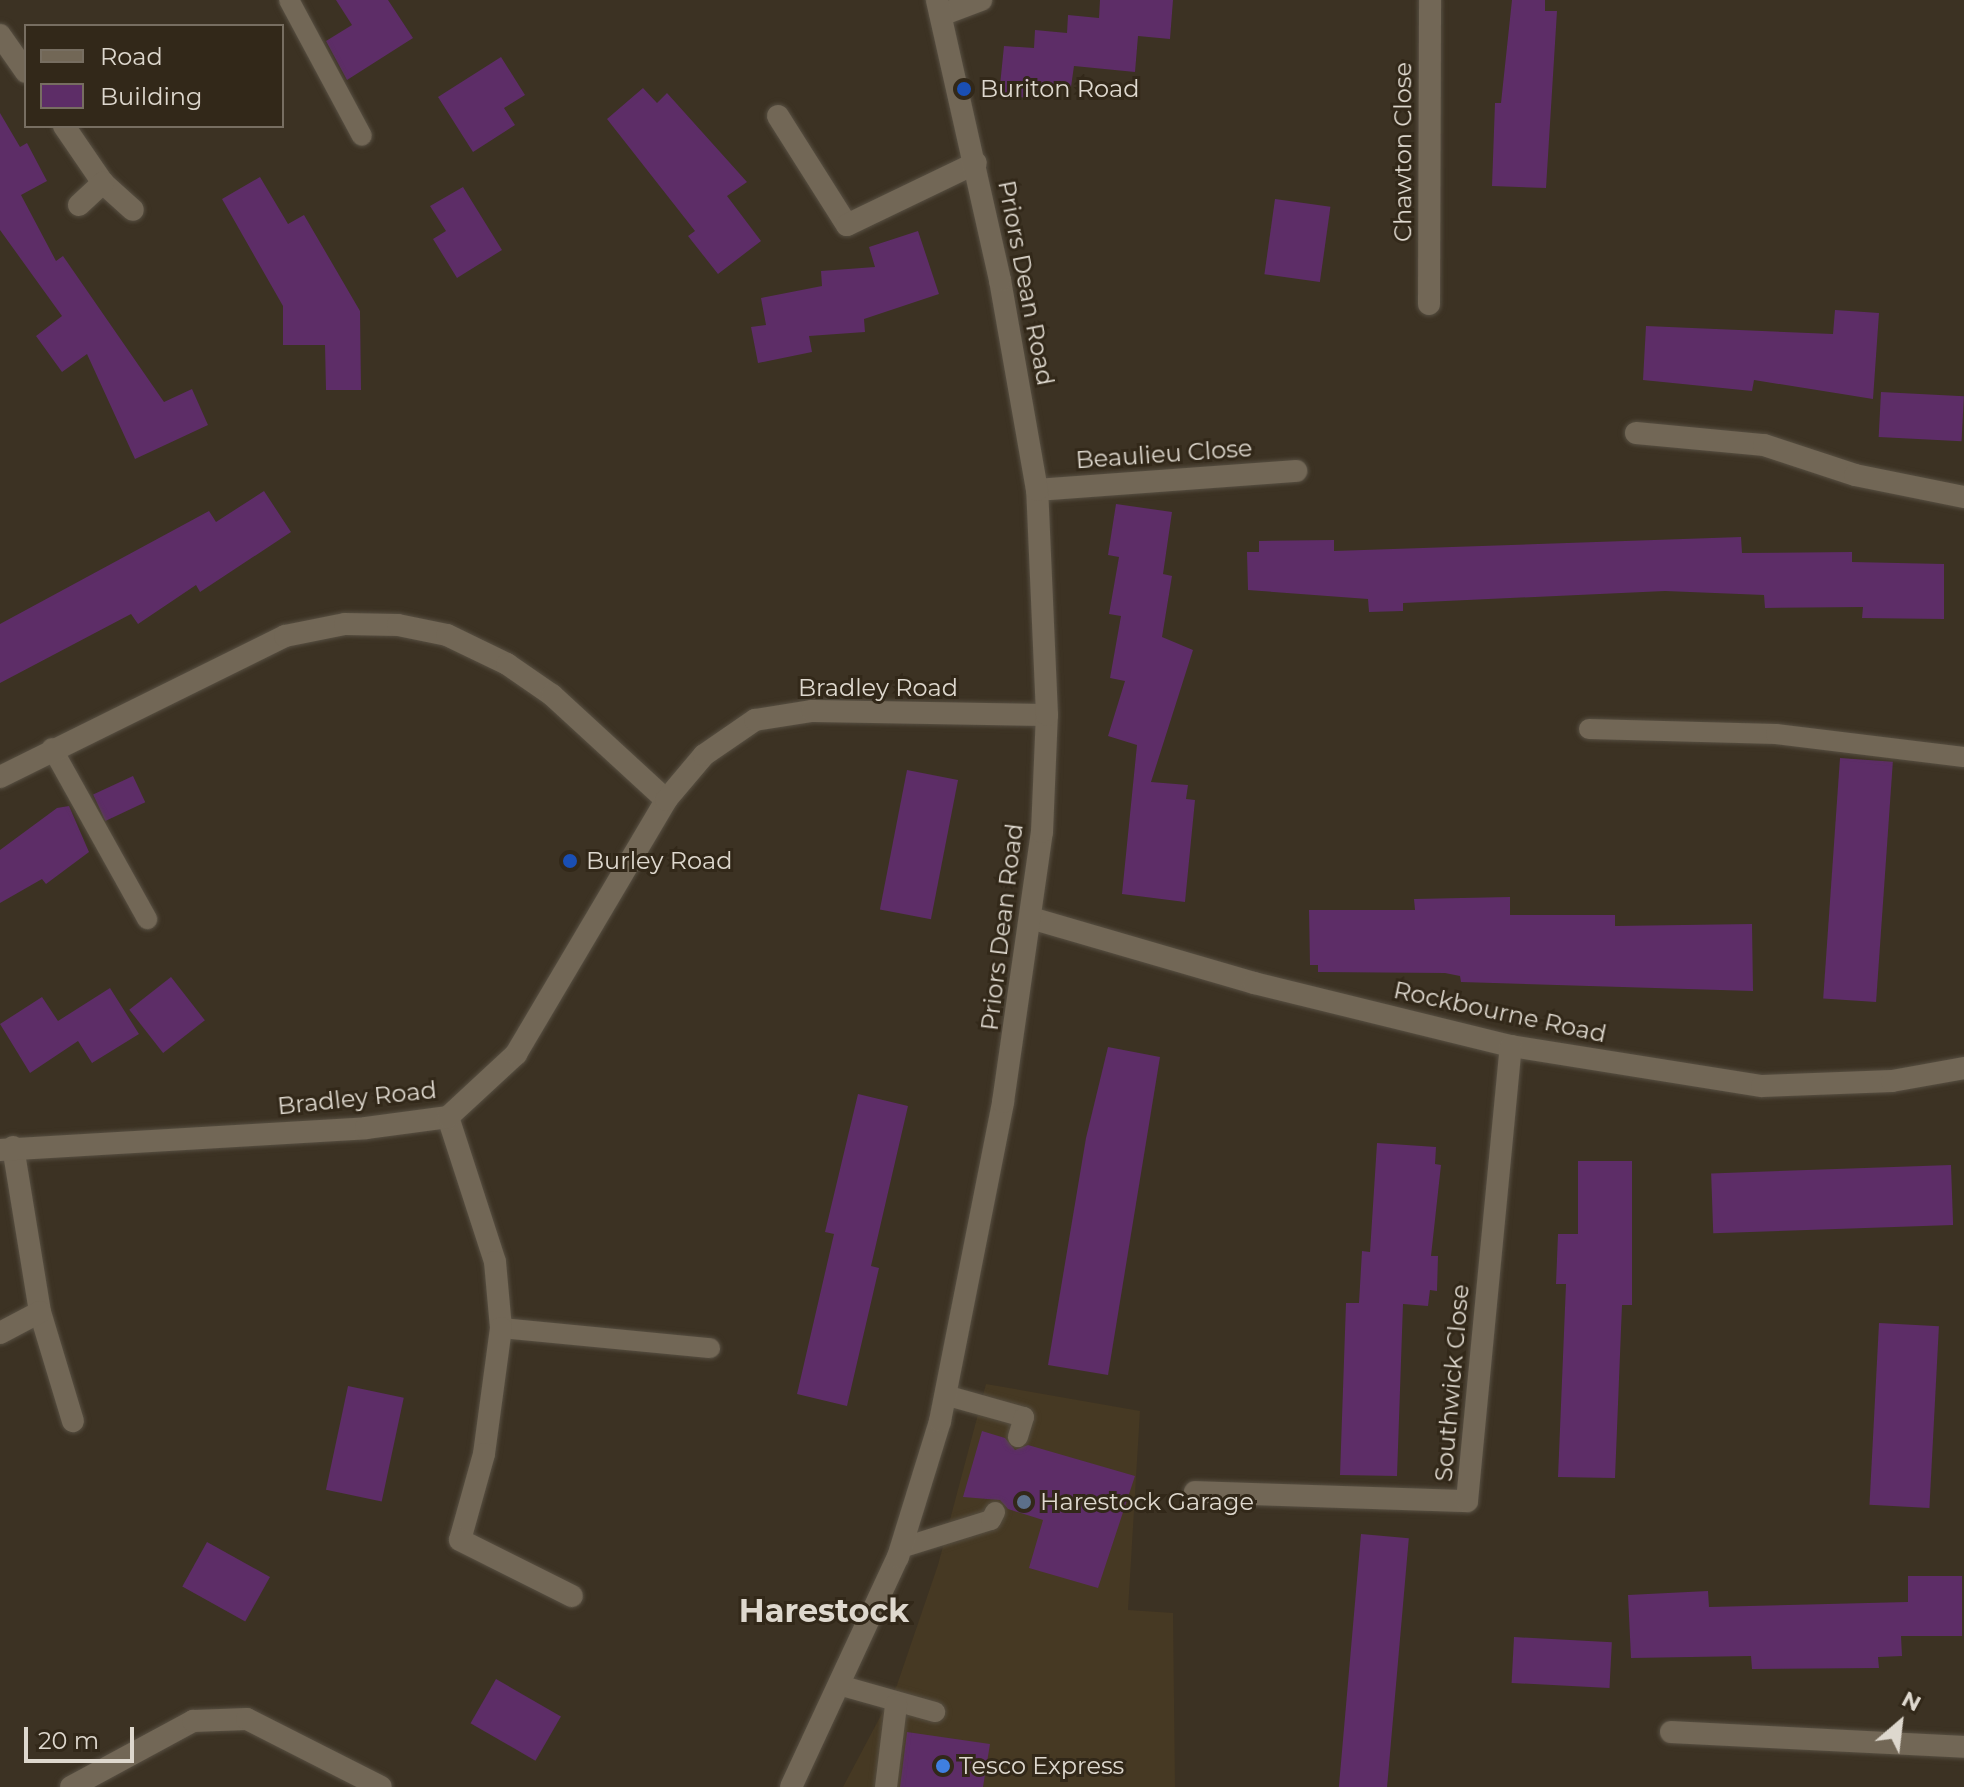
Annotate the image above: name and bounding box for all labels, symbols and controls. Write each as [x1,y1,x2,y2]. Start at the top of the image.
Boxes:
legend [24,24,284,128]
text: Road [100,42,163,71]
street label: Chawton Close [1389,62,1417,242]
place label: Buriton Road [980,75,1140,103]
marker: Buriton Road [955,80,973,98]
text: Building [100,82,203,111]
street label: Priors Dean Road [992,178,1060,388]
street label: Beaulieu Close [1075,433,1253,475]
street label: Bradley Road [798,674,958,702]
street label: Priors Dean Road [975,822,1029,1032]
place label: Burley Road [586,847,733,875]
marker: Burley Road [561,852,579,870]
street label: Rockbourne Road [1391,975,1609,1049]
street label: Bradley Road [276,1075,438,1121]
street label: Southwick Close [1429,1283,1475,1483]
place label: Harestock Garage [1040,1488,1254,1516]
marker: Harestock Garage [1015,1493,1033,1511]
district label: Harestock [739,1592,909,1630]
north arrow [1860,1683,1940,1763]
text: N [1897,1685,1926,1717]
scale bar [28,1711,138,1761]
text: 20 m [38,1726,99,1755]
place label: Tesco Express [959,1752,1124,1780]
marker: Tesco Express [934,1757,952,1775]

